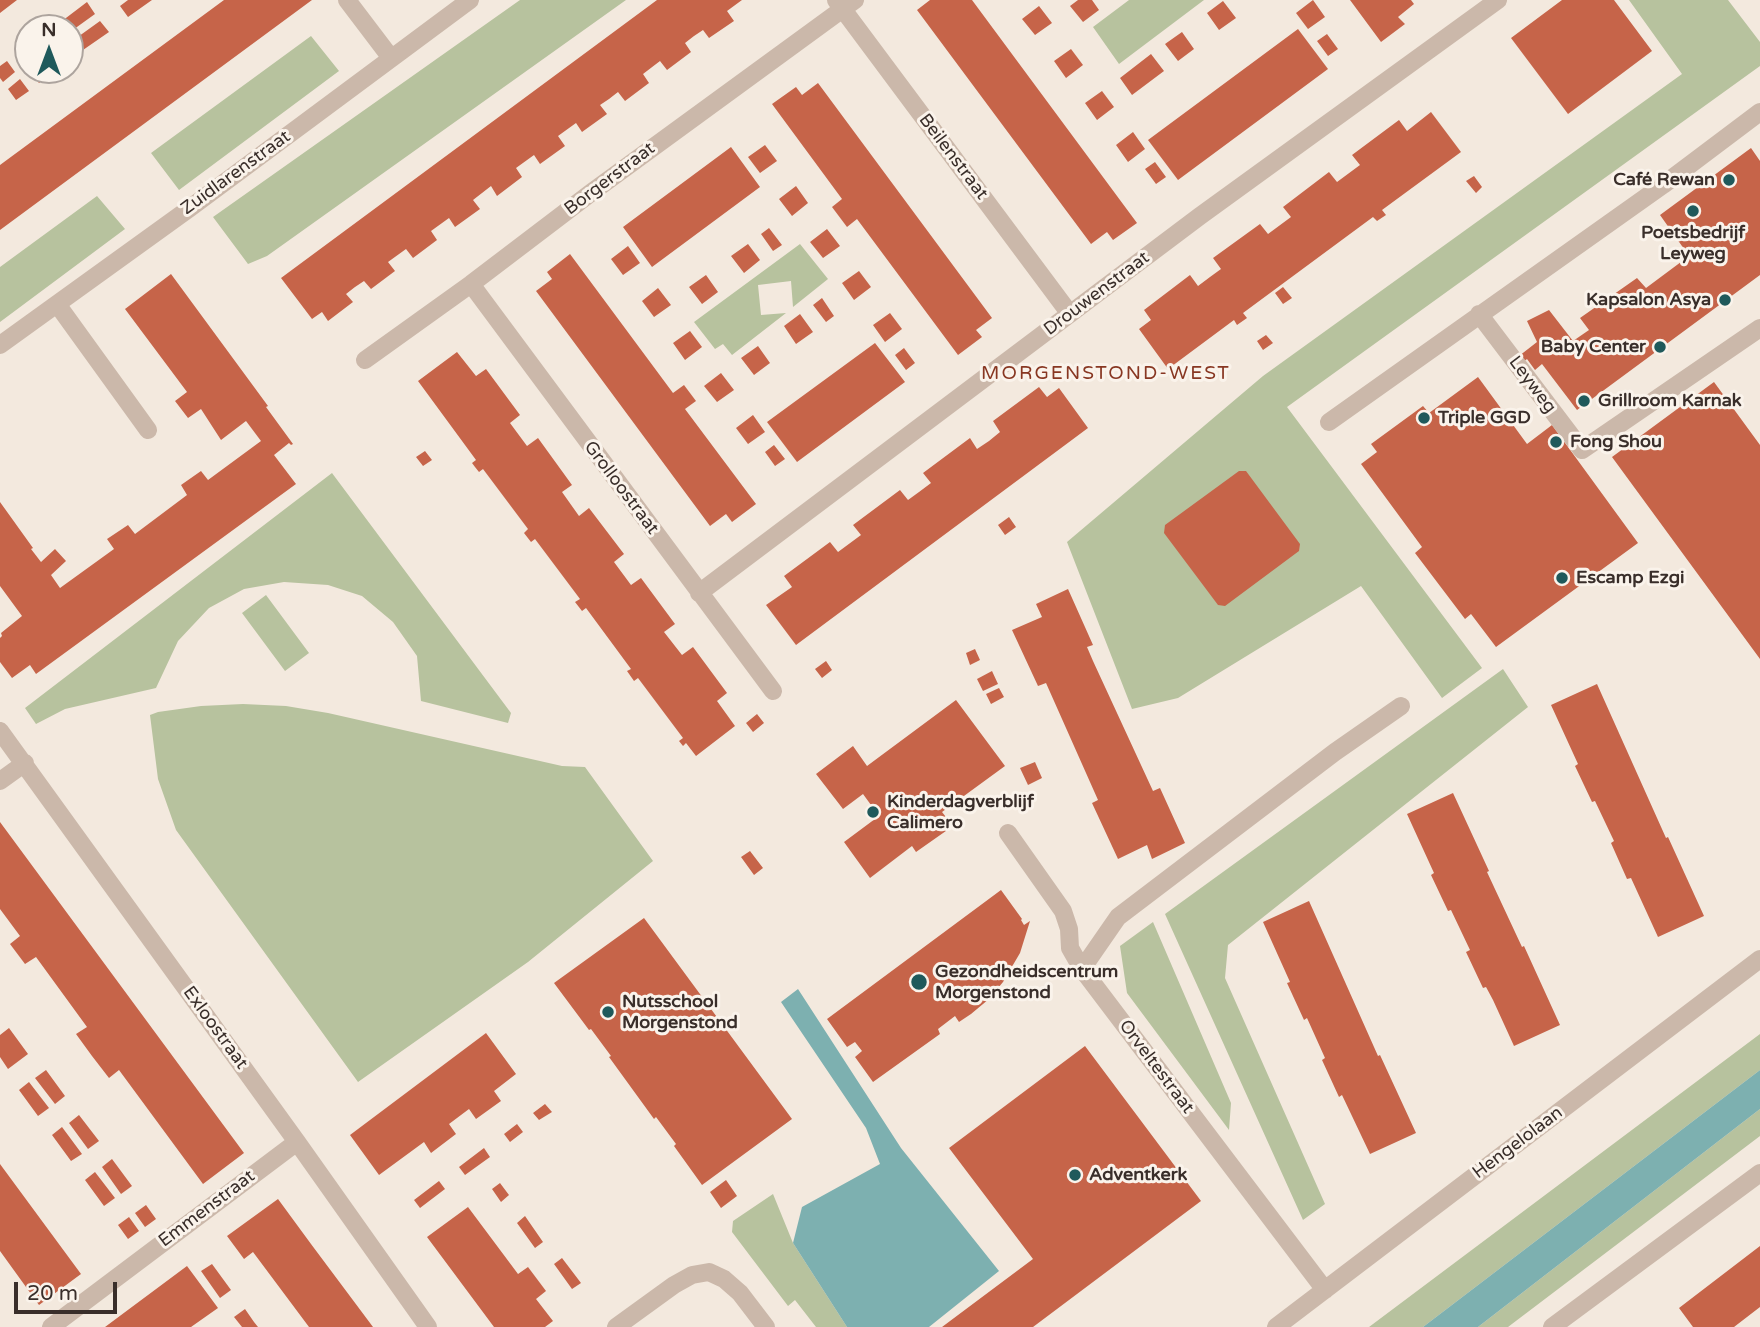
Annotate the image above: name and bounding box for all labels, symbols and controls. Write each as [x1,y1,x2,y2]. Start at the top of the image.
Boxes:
north arrow [14,14,84,84]
text: N [41,19,57,41]
street label: Beilenstraat [914,110,992,204]
street label: Zuidlarenstraat [177,126,295,220]
street label: Borgerstraat [561,138,659,220]
place label: Café Rewan [1613,169,1715,191]
marker: Café Rewan [1721,172,1737,188]
marker: Poetsbedrijf Leyweg [1685,203,1701,219]
place label: Poetsbedrijf Leyweg [1641,222,1745,264]
street label: Drouwenstraat [1040,247,1154,341]
place label: Kapsalon Asya [1586,289,1711,311]
marker: Kapsalon Asya [1717,292,1733,308]
place label: Baby Center [1541,336,1646,358]
marker: Baby Center [1652,339,1668,355]
street label: Leyweg [1504,352,1560,418]
district label: MORGENSTOND-WEST [983,363,1229,385]
place label: Grillroom Karnak [1598,390,1742,412]
marker: Grillroom Karnak [1576,393,1592,409]
place label: Triple GGD [1438,407,1531,429]
marker: Triple GGD [1416,410,1432,426]
place label: Fong Shou [1570,431,1662,453]
marker: Fong Shou [1548,434,1564,450]
street label: Grolloostraat [579,437,663,539]
place label: Escamp Ezgi [1576,567,1685,589]
marker: Escamp Ezgi [1554,570,1570,586]
place label: Kinderdagverblijf Calimero [887,791,1034,834]
marker: Kinderdagverblijf Calimero [865,804,881,820]
place label: Gezondheidscentrum Morgenstond [935,961,1118,1004]
marker: Gezondheidscentrum Morgenstond [909,972,929,992]
street label: Exloostraat [178,982,252,1074]
place label: Nutsschool Morgenstond [622,991,738,1034]
marker: Nutsschool Morgenstond [600,1004,616,1020]
street label: Orveltestraat [1114,1016,1198,1118]
street label: Hengelolaan [1469,1102,1567,1184]
place label: Adventkerk [1089,1164,1187,1186]
street label: Emmenstraat [155,1166,259,1252]
marker: Adventkerk [1067,1167,1083,1183]
scale bar [18,1268,121,1312]
text: 20 m [27,1281,78,1306]

